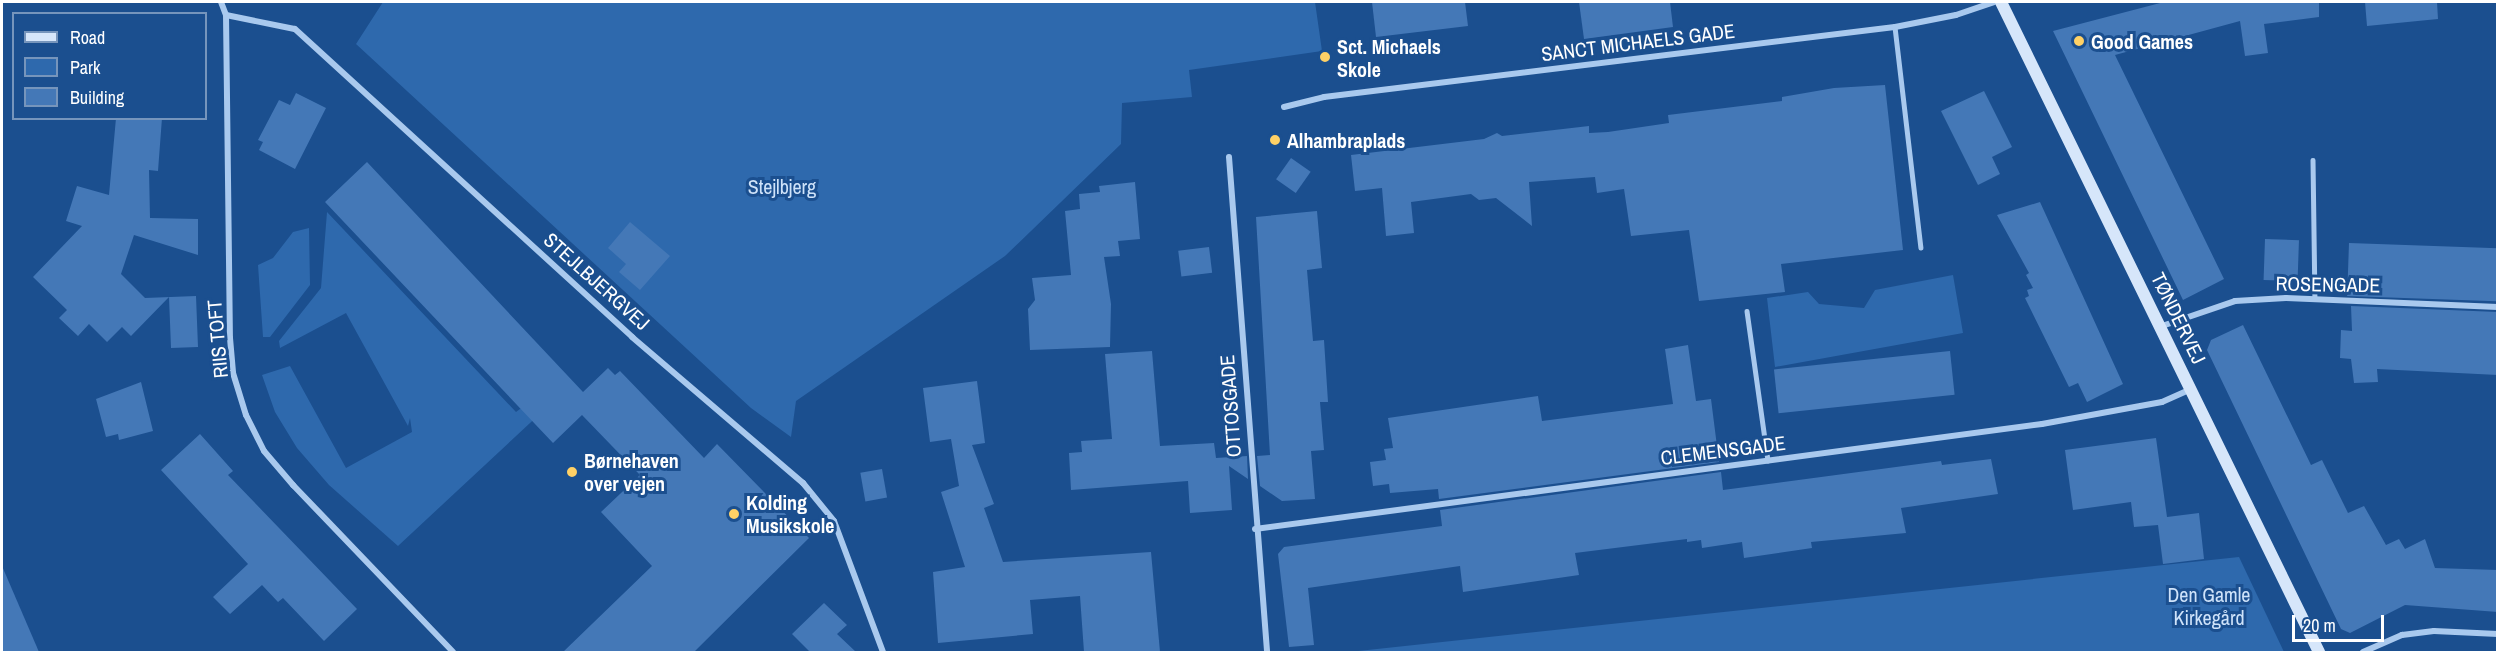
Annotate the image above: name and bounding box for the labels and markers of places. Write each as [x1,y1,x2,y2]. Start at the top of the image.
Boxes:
place label: Good Games [2091,29,2193,53]
place label: Sct. Michaels Skole [1337,34,1441,81]
marker: Good Games [2072,34,2086,48]
marker: Sct. Michaels Skole [1318,50,1332,64]
place label: Alhambraplads [1287,128,1405,152]
marker: Alhambraplads [1268,133,1282,147]
place label: Børnehaven over vejen [584,448,679,495]
marker: Børnehaven over vejen [565,465,579,479]
place label: Kolding Musikskole [746,490,834,537]
marker: Kolding Musikskole [727,507,741,521]

